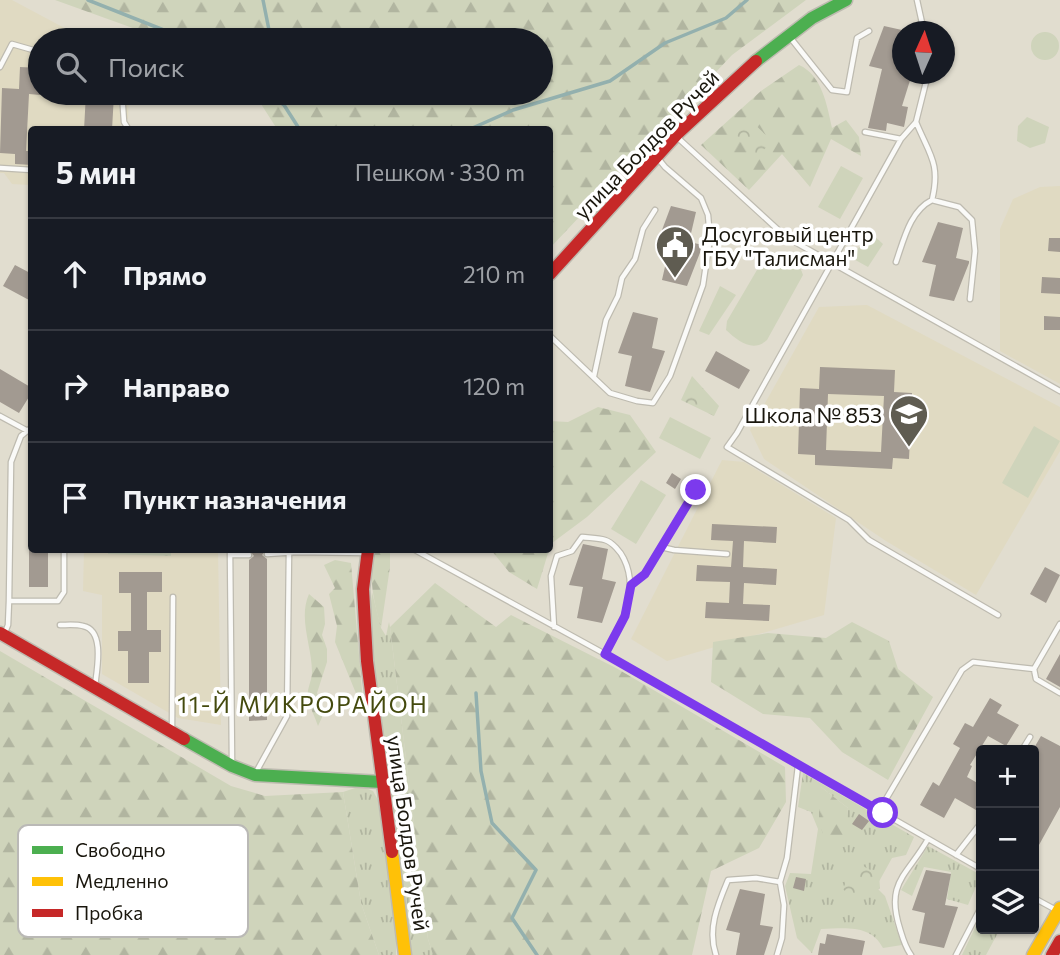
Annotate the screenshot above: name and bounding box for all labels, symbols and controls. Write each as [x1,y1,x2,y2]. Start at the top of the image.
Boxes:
north arrow [892,21,955,84]
search box [28,28,553,105]
icon: search [52,48,90,86]
text: Поиск [108,51,185,82]
street label: улица Болдов Ручей [568,64,724,224]
text: 5 мин [56,153,136,190]
text: Пешком · 330 m [355,158,525,186]
place label: Досуговый центр ГБУ "Талисман" [702,221,874,270]
public building icon: Досуговый центр ГБУ "Талисман" [654,224,696,279]
icon: ahead [56,255,94,293]
text: Прямо [123,259,207,290]
text: 210 m [463,260,525,288]
icon: right [56,367,94,405]
text: Направо [123,371,230,402]
text: 120 m [463,372,525,400]
school or university icon: Школа № 853 [888,393,930,448]
place label: Школа № 853 [744,402,882,427]
route end [680,474,711,505]
icon: arrive [56,479,94,517]
text: Пункт назначения [123,483,347,514]
district label: 11-Й МИКРОРАЙОН [177,690,429,718]
street label: улица Болдов Ручей [383,733,435,933]
map controls [976,745,1039,934]
button: + [976,745,1039,808]
route start [867,797,898,828]
button: − [976,808,1039,871]
legend [18,825,248,937]
text: Свободно [75,838,165,861]
text: Медленно [75,869,169,892]
button: layers [976,871,1039,934]
text: Пробка [75,901,143,924]

